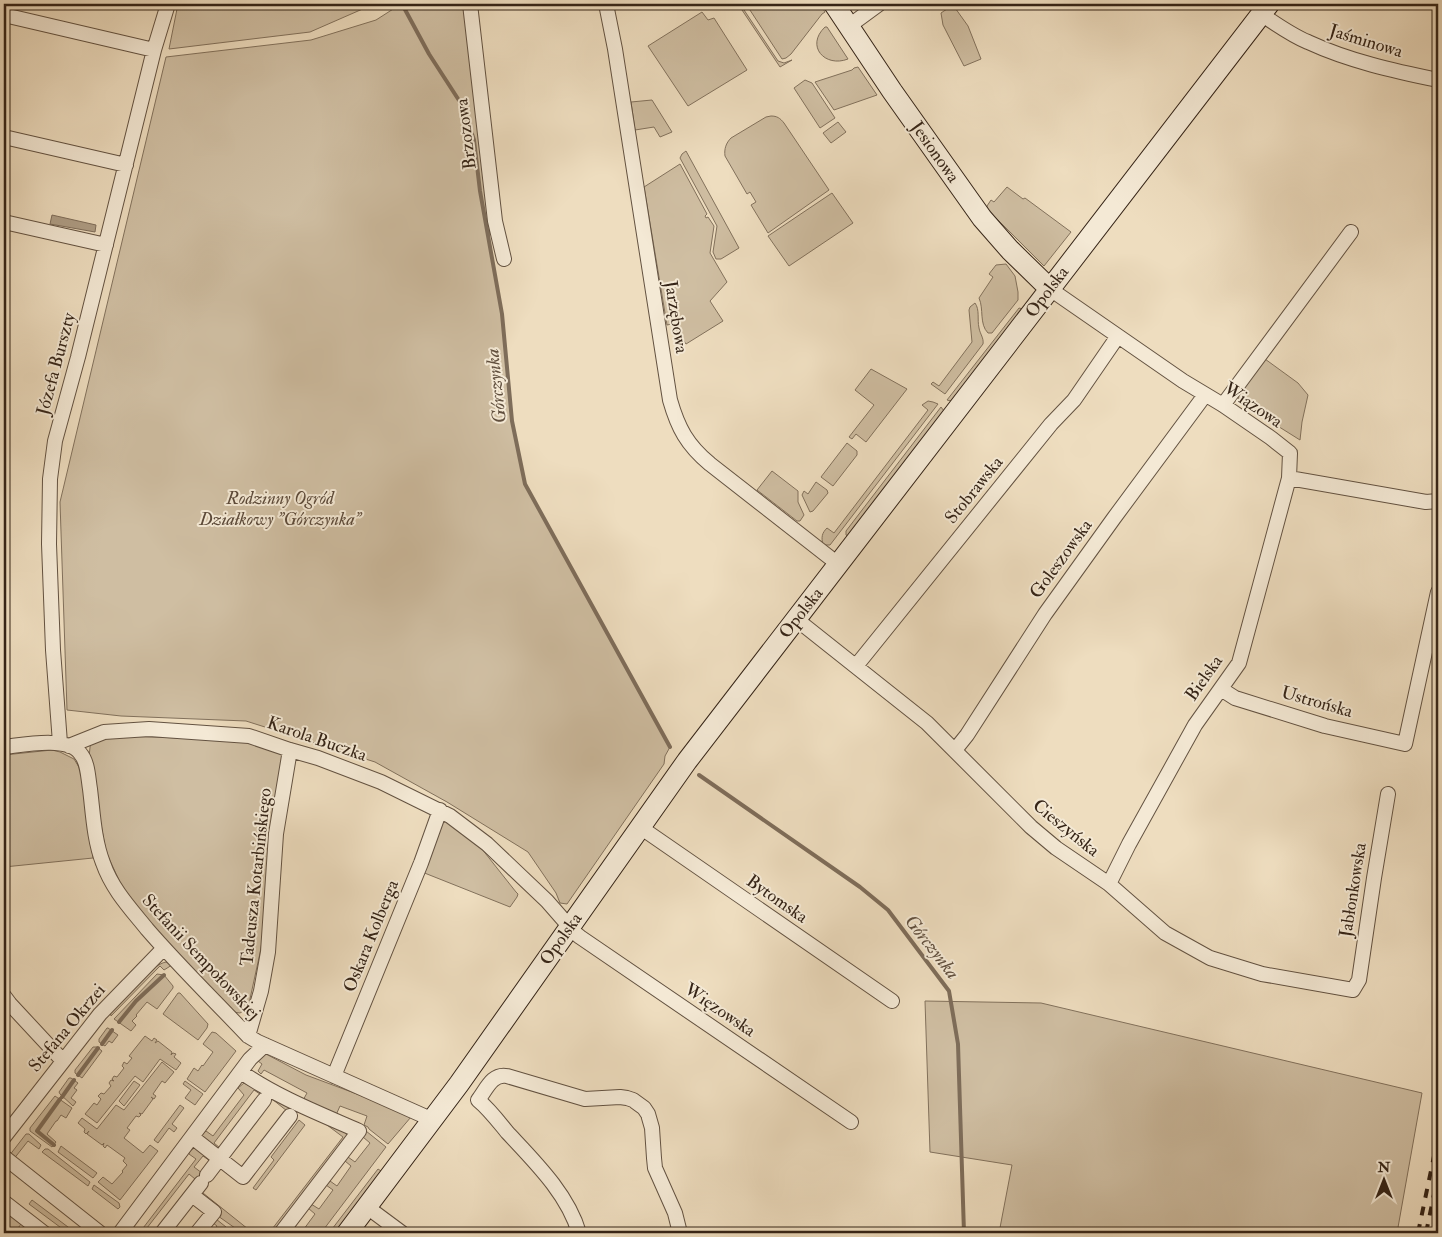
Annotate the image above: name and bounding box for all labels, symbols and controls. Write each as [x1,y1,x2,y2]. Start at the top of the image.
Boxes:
street label: Jaśminowa [1326,19,1406,63]
street label: Brzozowa [450,97,482,171]
street label: Jesionowa [905,116,965,188]
street label: Opolska [1020,261,1074,322]
street label: Jarzębowa [659,278,693,355]
street label: Józefa Burszty [31,309,81,419]
water label: Górczynka [480,347,512,425]
street label: Wiązowa [1218,376,1287,433]
street label: Stobrawska [940,451,1009,528]
park label: Rodzinny Ogród Działkowy "Górczynka" [198,487,363,531]
street label: Goleszowska [1025,514,1098,603]
street label: Opolska [774,582,829,643]
street label: Bielska [1180,650,1228,705]
street label: Ustrońska [1279,681,1356,723]
street label: Karola Buczka [264,711,370,767]
street label: Tadeusza Kotarbińskiego [235,787,277,967]
street label: Cieszyńska [1028,794,1105,862]
street label: Jabłonkowska [1334,840,1372,940]
street label: Bytomska [742,869,813,929]
street label: Oskara Kolberga [338,876,404,996]
street label: Stefanii Sempołowskiej [137,889,265,1025]
street label: Opolska [535,908,588,970]
water label: Górczynka [899,910,965,984]
street label: Więzowska [679,977,760,1043]
street label: Stefana Okrzei [23,979,111,1077]
north arrow [1360,1154,1410,1204]
text: N [1377,1159,1391,1176]

